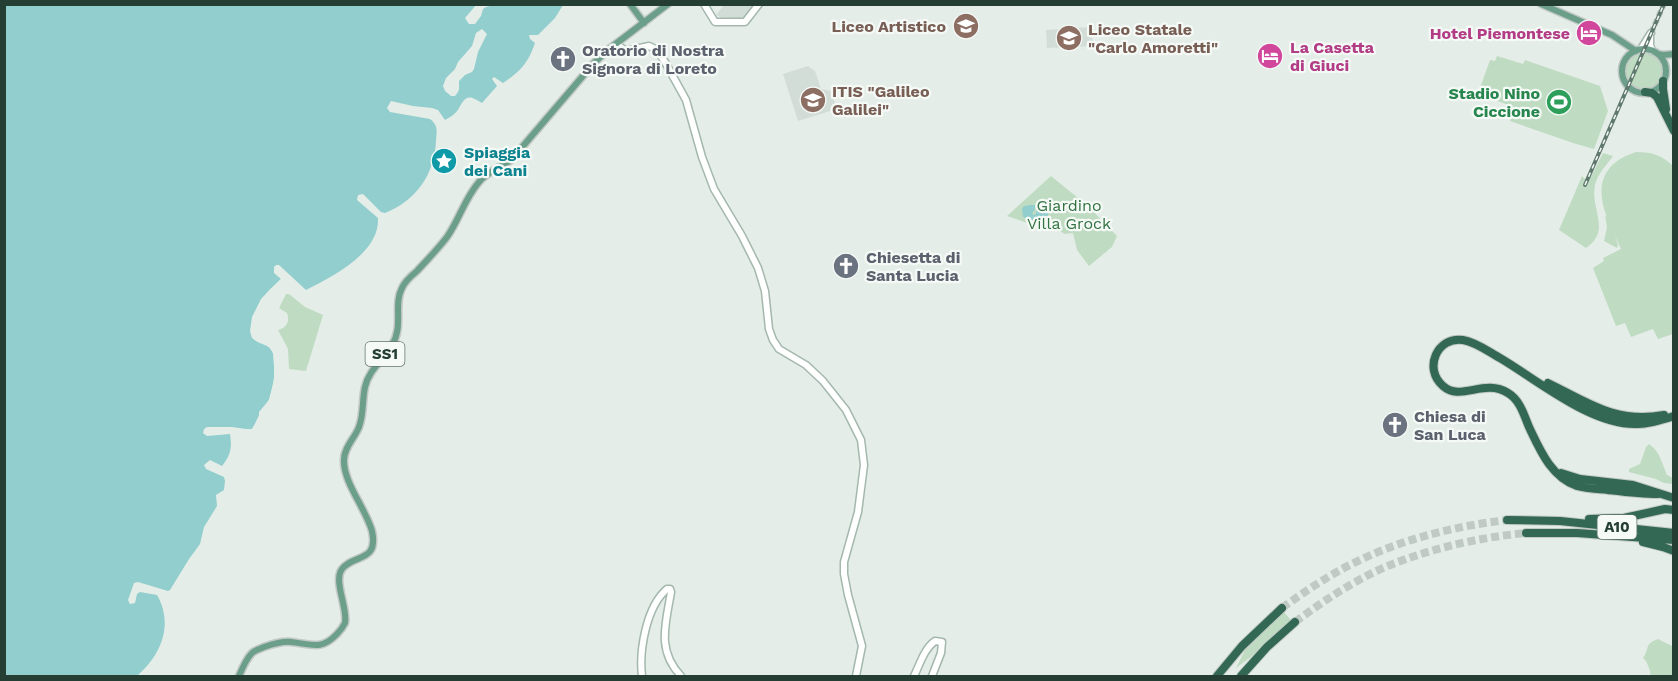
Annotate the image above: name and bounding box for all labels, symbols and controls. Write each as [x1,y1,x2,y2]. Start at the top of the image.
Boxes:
school or university icon: Liceo Artistico [951,11,981,41]
place label: Liceo Artistico [832,17,946,36]
hotel icon: Hotel Piemontese [1574,18,1604,48]
place label: Liceo Statale "Carlo Amoretti" [1088,20,1218,57]
school or university icon: Liceo Statale "Carlo Amoretti" [1054,23,1084,53]
place label: Hotel Piemontese [1430,24,1570,43]
place label: La Casetta di Giuci [1290,38,1375,75]
place label: Oratorio di Nostra Signora di Loreto [582,41,725,78]
hotel icon: La Casetta di Giuci [1255,41,1285,71]
church icon: Oratorio di Nostra Signora di Loreto [548,44,578,74]
place label: ITIS "Galileo Galilei" [832,82,930,119]
place label: Stadio Nino Ciccione [1448,84,1540,121]
school or university icon: ITIS "Galileo Galilei" [798,85,828,115]
sports icon: Stadio Nino Ciccione [1544,87,1574,117]
place label: Spiaggia dei Cani [464,143,531,180]
place icon: Spiaggia dei Cani [429,146,459,176]
park label: Giardino Villa Grock [1027,196,1111,233]
place label: Chiesetta di Santa Lucia [866,248,960,285]
church icon: Chiesetta di Santa Lucia [831,251,861,281]
road number: SS1 [366,342,404,366]
place label: Chiesa di San Luca [1414,407,1487,444]
church icon: Chiesa di San Luca [1380,410,1410,440]
road number: A10 [1598,515,1636,539]

